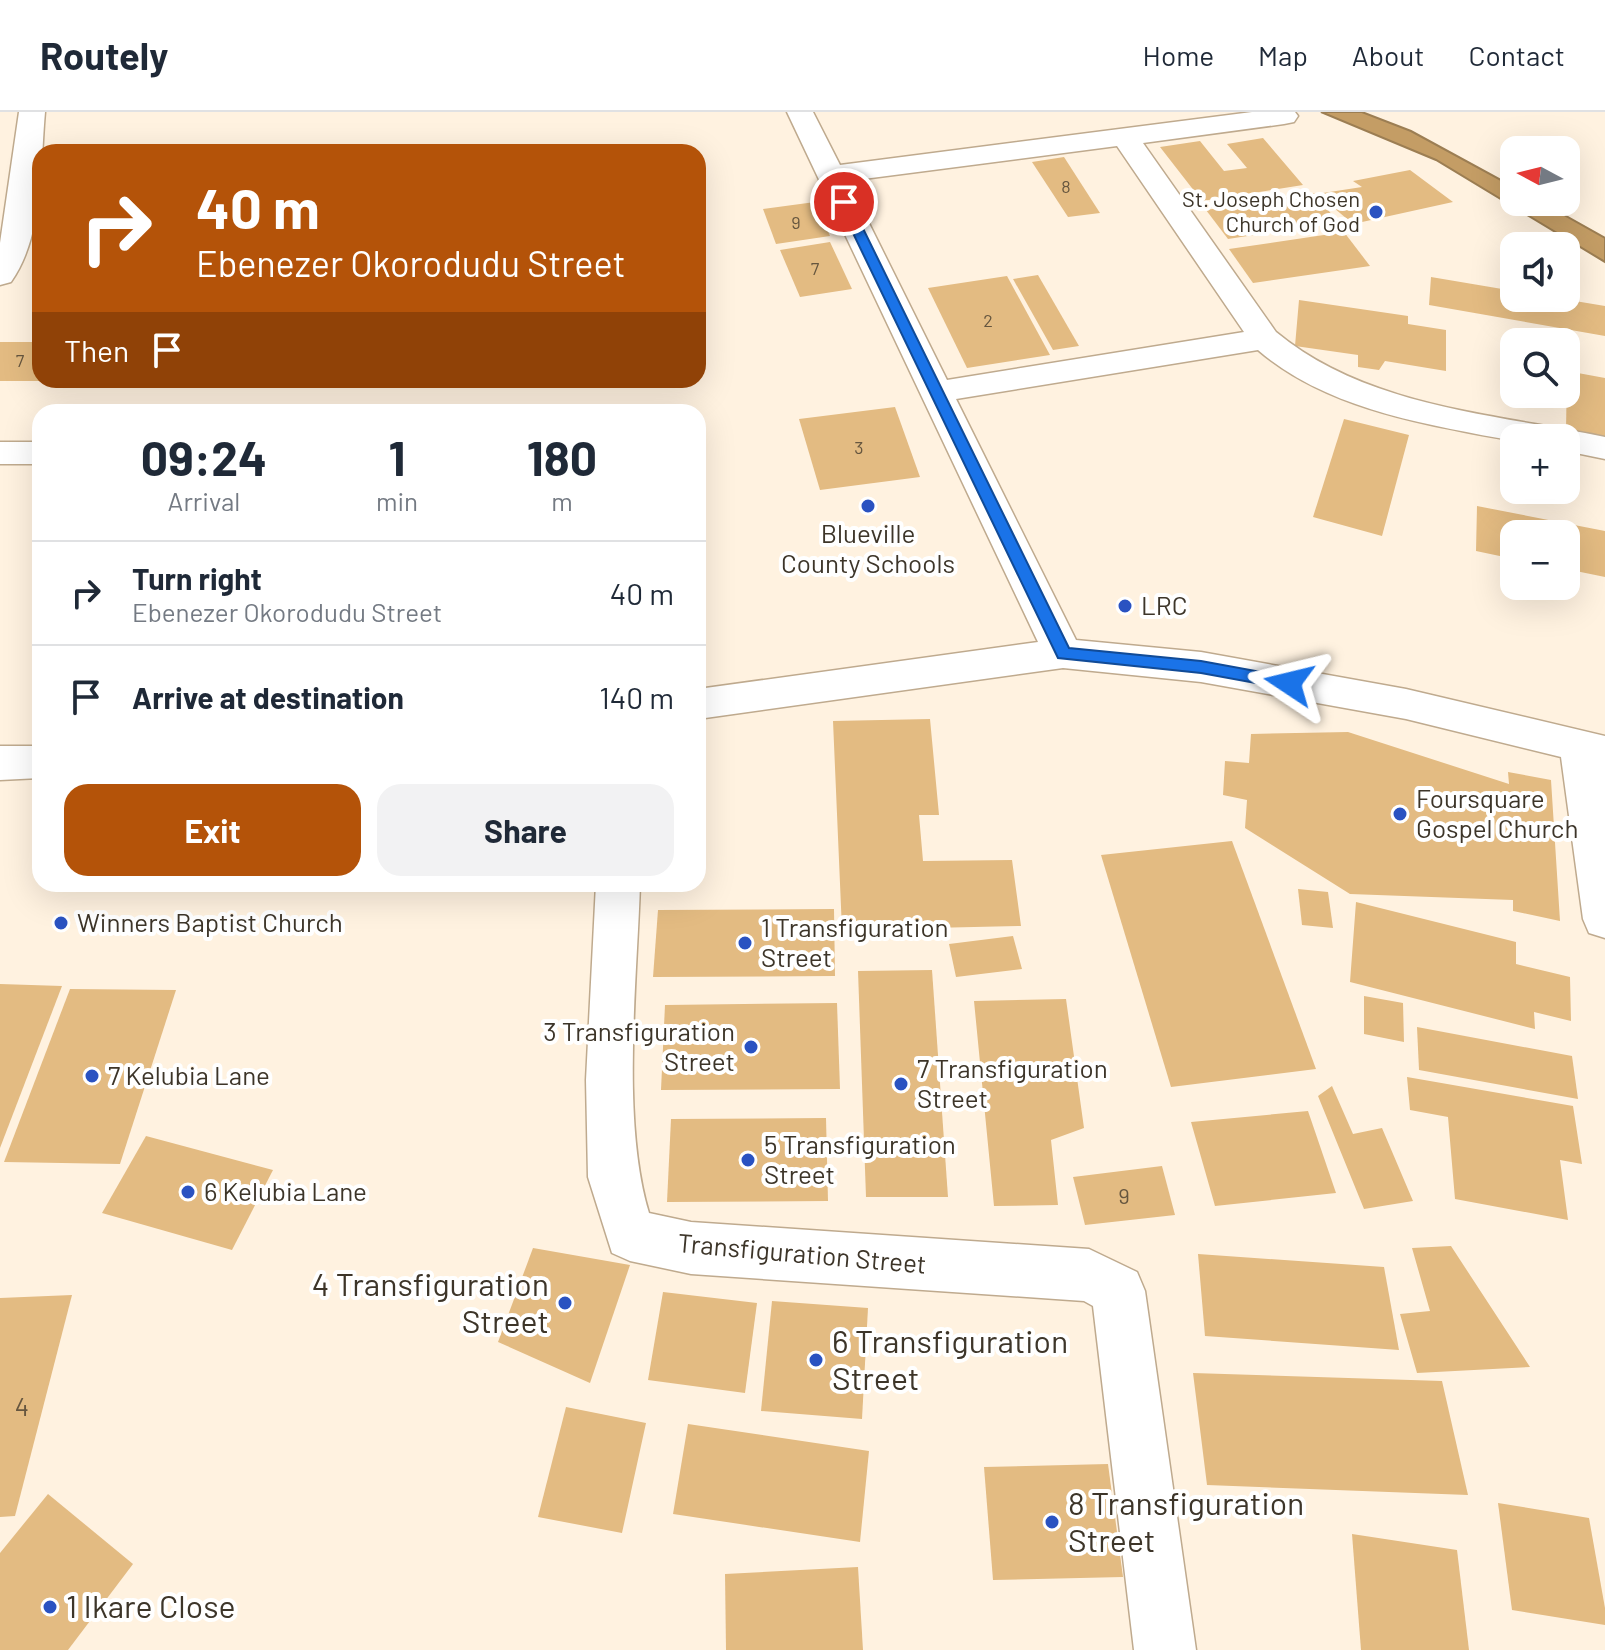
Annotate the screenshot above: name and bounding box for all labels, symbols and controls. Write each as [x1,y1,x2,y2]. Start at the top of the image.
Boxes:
text: Routely [40,32,168,78]
text: Home [1143,38,1214,72]
text: Map [1258,38,1308,72]
text: About [1352,38,1424,72]
text: Contact [1468,38,1565,72]
north arrow [1500,136,1580,216]
map controls [1500,136,1580,600]
pin [810,168,878,236]
text: 40 m [196,173,320,240]
house number: 8 [1061,175,1071,197]
icon: right [64,176,168,280]
icon: arrive [822,180,866,224]
place label: St. Joseph Chosen Church of God [1182,185,1360,236]
marker: St. Joseph Chosen Church of God [1367,203,1385,221]
house number: 9 [791,211,801,233]
button: sound [1500,232,1580,312]
text: Ebenezer Okorodudu Street [196,241,626,284]
house number: 7 [811,257,820,279]
house number: 2 [983,309,993,331]
icon: arrive [145,328,189,372]
button: search [1500,328,1580,408]
text: Then [64,332,129,368]
house number: 7 [16,349,25,371]
button: + [1500,424,1580,504]
text: 09:24 [141,428,267,486]
text: 1 [388,428,405,486]
text: 180 [527,428,597,486]
house number: 3 [854,436,864,458]
text: Arrival [168,485,240,516]
text: min [376,485,418,516]
text: m [551,485,573,516]
marker: Blueville County Schools [859,497,877,515]
place label: Blueville County Schools [781,517,955,578]
button: − [1500,520,1580,600]
text: Turn right [132,560,262,596]
icon: right [64,571,108,615]
text: 40 m [610,575,674,611]
place label: LRC [1141,589,1187,620]
text: Ebenezer Okorodudu Street [132,596,442,627]
marker: LRC [1116,597,1134,615]
position arrow [1247,641,1331,725]
icon: arrive [64,675,108,719]
text: Arrive at destination [132,679,404,715]
text: 140 m [599,679,674,715]
place label: Foursquare Gospel Church [1416,782,1578,843]
button: Exit [64,784,361,876]
button: Share [377,784,674,876]
marker: Foursquare Gospel Church [1391,805,1409,823]
place label: Winners Baptist Church [77,906,343,937]
place label: 1 Transfiguration Street [761,911,949,972]
marker: Winners Baptist Church [52,914,70,932]
marker: 1 Transfiguration Street [736,934,754,952]
place label: 3 Transfiguration Street [543,1015,735,1076]
marker: 3 Transfiguration Street [742,1038,760,1056]
place label: 7 Transfiguration Street [917,1052,1108,1113]
place label: 7 Kelubia Lane [108,1059,270,1090]
marker: 7 Kelubia Lane [83,1067,101,1085]
marker: 7 Transfiguration Street [892,1075,910,1093]
place label: 5 Transfiguration Street [764,1128,956,1189]
marker: 5 Transfiguration Street [739,1151,757,1169]
place label: 6 Kelubia Lane [204,1175,367,1206]
house number: 9 [1118,1182,1130,1208]
marker: 6 Kelubia Lane [179,1183,197,1201]
street label: Transfiguration Street [677,1226,928,1279]
place label: 4 Transfiguration Street [312,1264,549,1339]
marker: 4 Transfiguration Street [556,1294,574,1312]
place label: 6 Transfiguration Street [832,1321,1068,1396]
marker: 6 Transfiguration Street [807,1351,825,1369]
house number: 4 [15,1390,29,1421]
place label: 8 Transfiguration Street [1068,1483,1304,1558]
marker: 8 Transfiguration Street [1043,1513,1061,1531]
place label: 1 Ikare Close [66,1586,236,1624]
marker: 1 Ikare Close [41,1598,59,1616]

